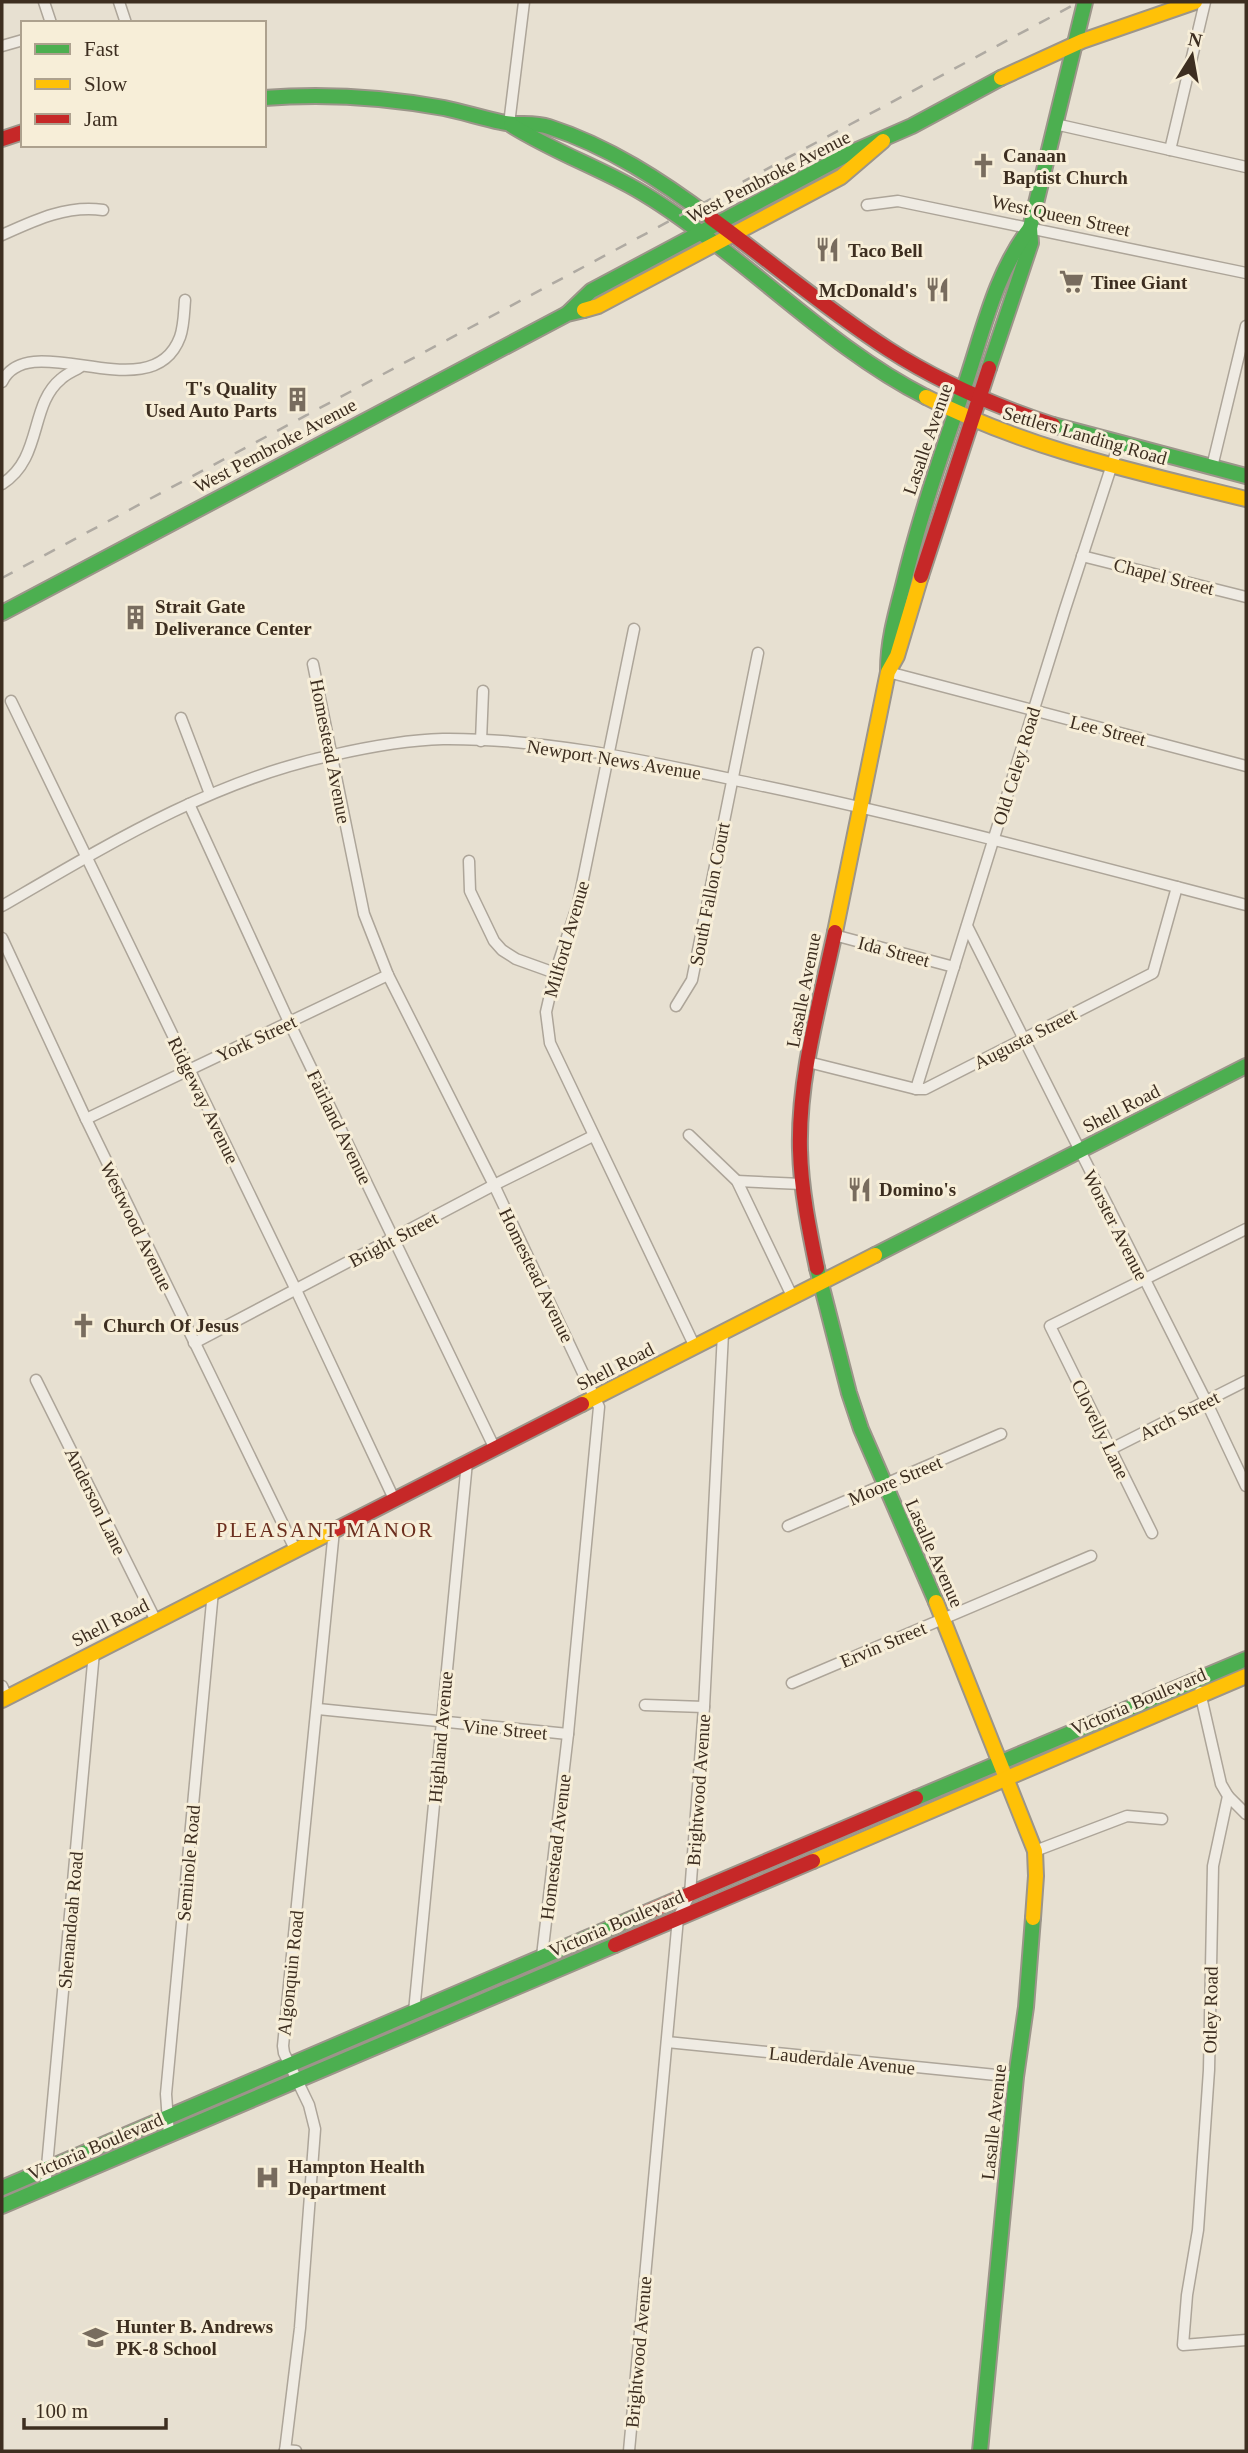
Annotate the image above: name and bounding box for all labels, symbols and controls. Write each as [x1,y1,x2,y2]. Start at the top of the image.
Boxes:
legend [21,21,266,147]
north arrow [1157,21,1227,91]
text: N [1186,28,1204,51]
text: Fast [84,37,119,61]
text: Slow [84,72,128,96]
text: Jam [84,107,118,131]
street label: West Pembroke Avenue [683,126,853,227]
place label: Canaan Baptist Church [1003,145,1128,188]
church icon: Canaan Baptist Church [969,152,997,180]
street label: West Queen Street [990,191,1133,241]
restaurant icon: Taco Bell [814,236,842,264]
place label: Taco Bell [848,240,923,261]
supermarket icon: Tinee Giant [1057,268,1085,296]
place label: Tinee Giant [1091,272,1188,293]
restaurant icon: McDonald's [923,276,951,304]
place label: McDonald's [819,280,917,301]
place label: T's Quality Used Auto Parts [145,378,277,421]
street label: Lasalle Avenue [899,381,956,498]
building icon: T's Quality Used Auto Parts [283,385,311,413]
street label: West Pembroke Avenue [191,394,360,497]
street label: Settlers Landing Road [1000,402,1170,469]
street label: Chapel Street [1111,554,1217,599]
place label: Strait Gate Deliverance Center [155,596,312,639]
building icon: Strait Gate Deliverance Center [121,603,149,631]
street label: Homestead Avenue [306,677,355,825]
street label: Old Celey Road [989,704,1045,828]
street label: Lee Street [1068,711,1149,750]
street label: Newport News Avenue [525,735,702,784]
street label: South Fallon Court [685,820,734,968]
street label: Milford Avenue [540,878,593,1000]
street label: Lasalle Avenue [782,931,825,1049]
street label: Ida Street [856,932,933,971]
street label: Augusta Street [970,1003,1081,1073]
street label: York Street [213,1010,300,1066]
street label: Ridgeway Avenue [164,1033,243,1167]
street label: Fairland Avenue [303,1067,376,1188]
street label: Shell Road [1079,1080,1164,1137]
street label: Westwood Avenue [96,1158,177,1294]
street label: Worster Avenue [1079,1167,1152,1284]
restaurant icon: Domino's [845,1175,873,1203]
place label: Domino's [879,1179,956,1200]
street label: Homestead Avenue [495,1205,578,1346]
street label: Bright Street [345,1207,442,1272]
church icon: Church Of Jesus [69,1311,97,1339]
place label: Church Of Jesus [103,1315,239,1336]
street label: Shell Road [573,1338,658,1395]
street label: Clovelly Lane [1067,1376,1134,1482]
street label: Arch Street [1136,1386,1223,1445]
street label: Anderson Lane [61,1444,131,1558]
street label: Moore Street [845,1451,946,1510]
street label: Lasalle Avenue [901,1496,968,1611]
district label: PLEASANT MANOR [216,1518,434,1542]
street label: Shell Road [68,1594,153,1651]
street label: Ervin Street [837,1617,930,1672]
street label: Victoria Boulevard [1067,1663,1209,1739]
street label: Highland Avenue [424,1670,457,1804]
street label: Brightwood Avenue [683,1713,714,1867]
street label: Vine Street [462,1715,549,1744]
street label: Homestead Avenue [536,1773,575,1921]
street label: Seminole Road [173,1804,204,1922]
street label: Shenandoah Road [54,1850,87,1990]
street label: Victoria Boulevard [545,1885,687,1961]
street label: Algonquin Road [273,1909,308,2037]
street label: Otley Road [1199,1966,1222,2054]
street label: Lauderdale Avenue [768,2042,916,2079]
street label: Lasalle Avenue [977,2063,1010,2181]
street label: Victoria Boulevard [24,2108,166,2184]
place label: Hampton Health Department [288,2156,425,2199]
hospital icon: Hampton Health Department [254,2163,282,2191]
street label: Brightwood Avenue [621,2275,656,2429]
place label: Hunter B. Andrews PK-8 School [116,2316,273,2359]
school or university icon: Hunter B. Andrews PK-8 School [82,2323,110,2351]
scale bar [24,2386,166,2430]
text: 100 m [35,2399,88,2423]

